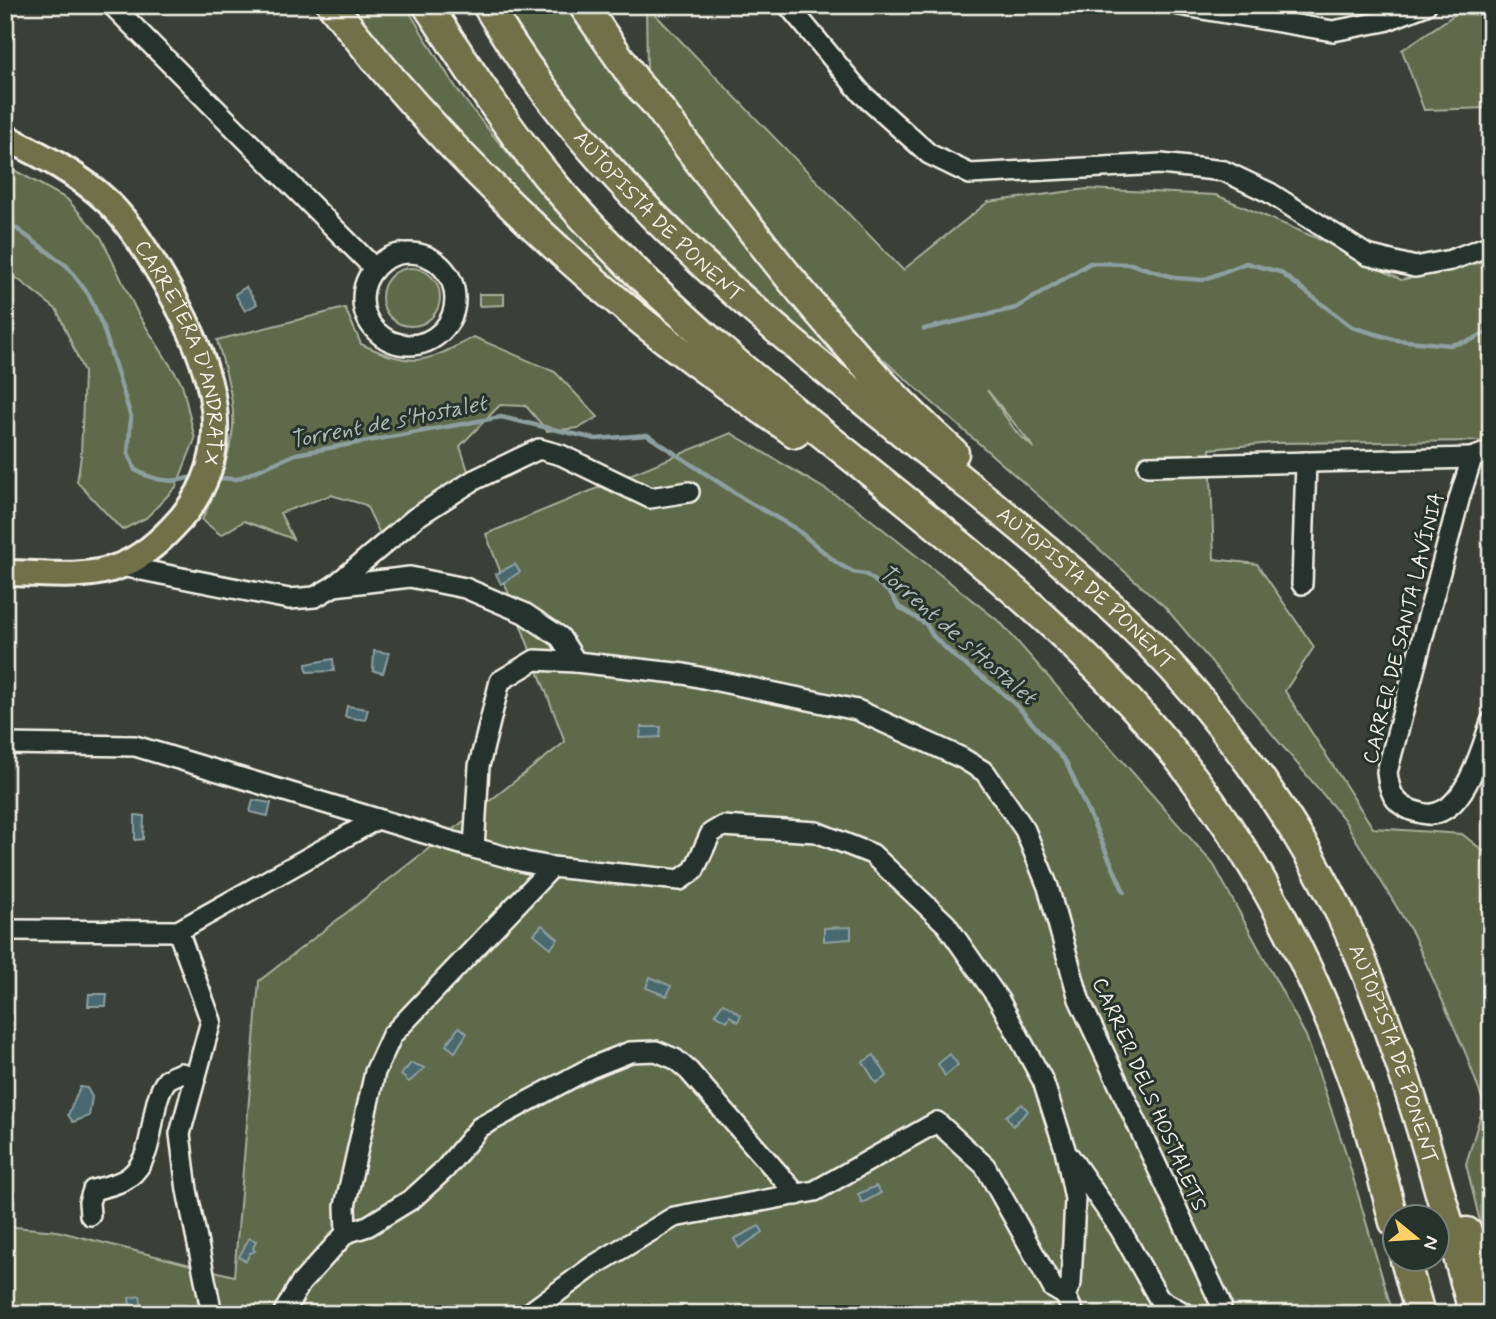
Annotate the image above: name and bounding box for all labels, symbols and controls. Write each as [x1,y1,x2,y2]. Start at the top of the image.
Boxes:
street label: AUTOPISTA DE PONENT [567,125,749,309]
street label: CARRETERA D'ANDRATX [128,235,228,468]
water label: Torrent de s'Hostalet [287,389,492,457]
street label: CARRER DE SANTA LAVÍNIA [1357,489,1451,767]
street label: AUTOPISTA DE PONENT [990,501,1180,676]
water label: Torrent de s'Hostalet [871,559,1044,714]
street label: AUTOPISTA DE PONENT [1341,940,1444,1167]
street label: CARRER DELS HOSTALETS [1085,973,1213,1216]
north arrow [1380,1204,1450,1274]
text: N [1417,1233,1445,1253]

